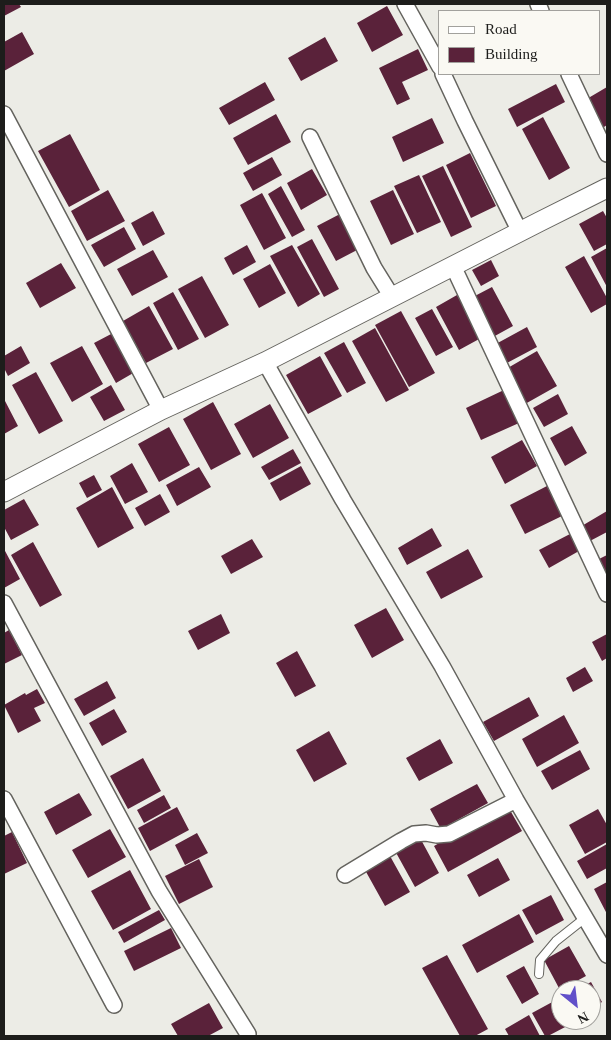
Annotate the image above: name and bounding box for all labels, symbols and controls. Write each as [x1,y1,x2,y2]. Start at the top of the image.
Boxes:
legend [438,10,601,75]
text: Road [485,21,517,37]
text: Building [485,46,538,62]
north arrow [551,980,601,1030]
text: N [575,1009,591,1027]

